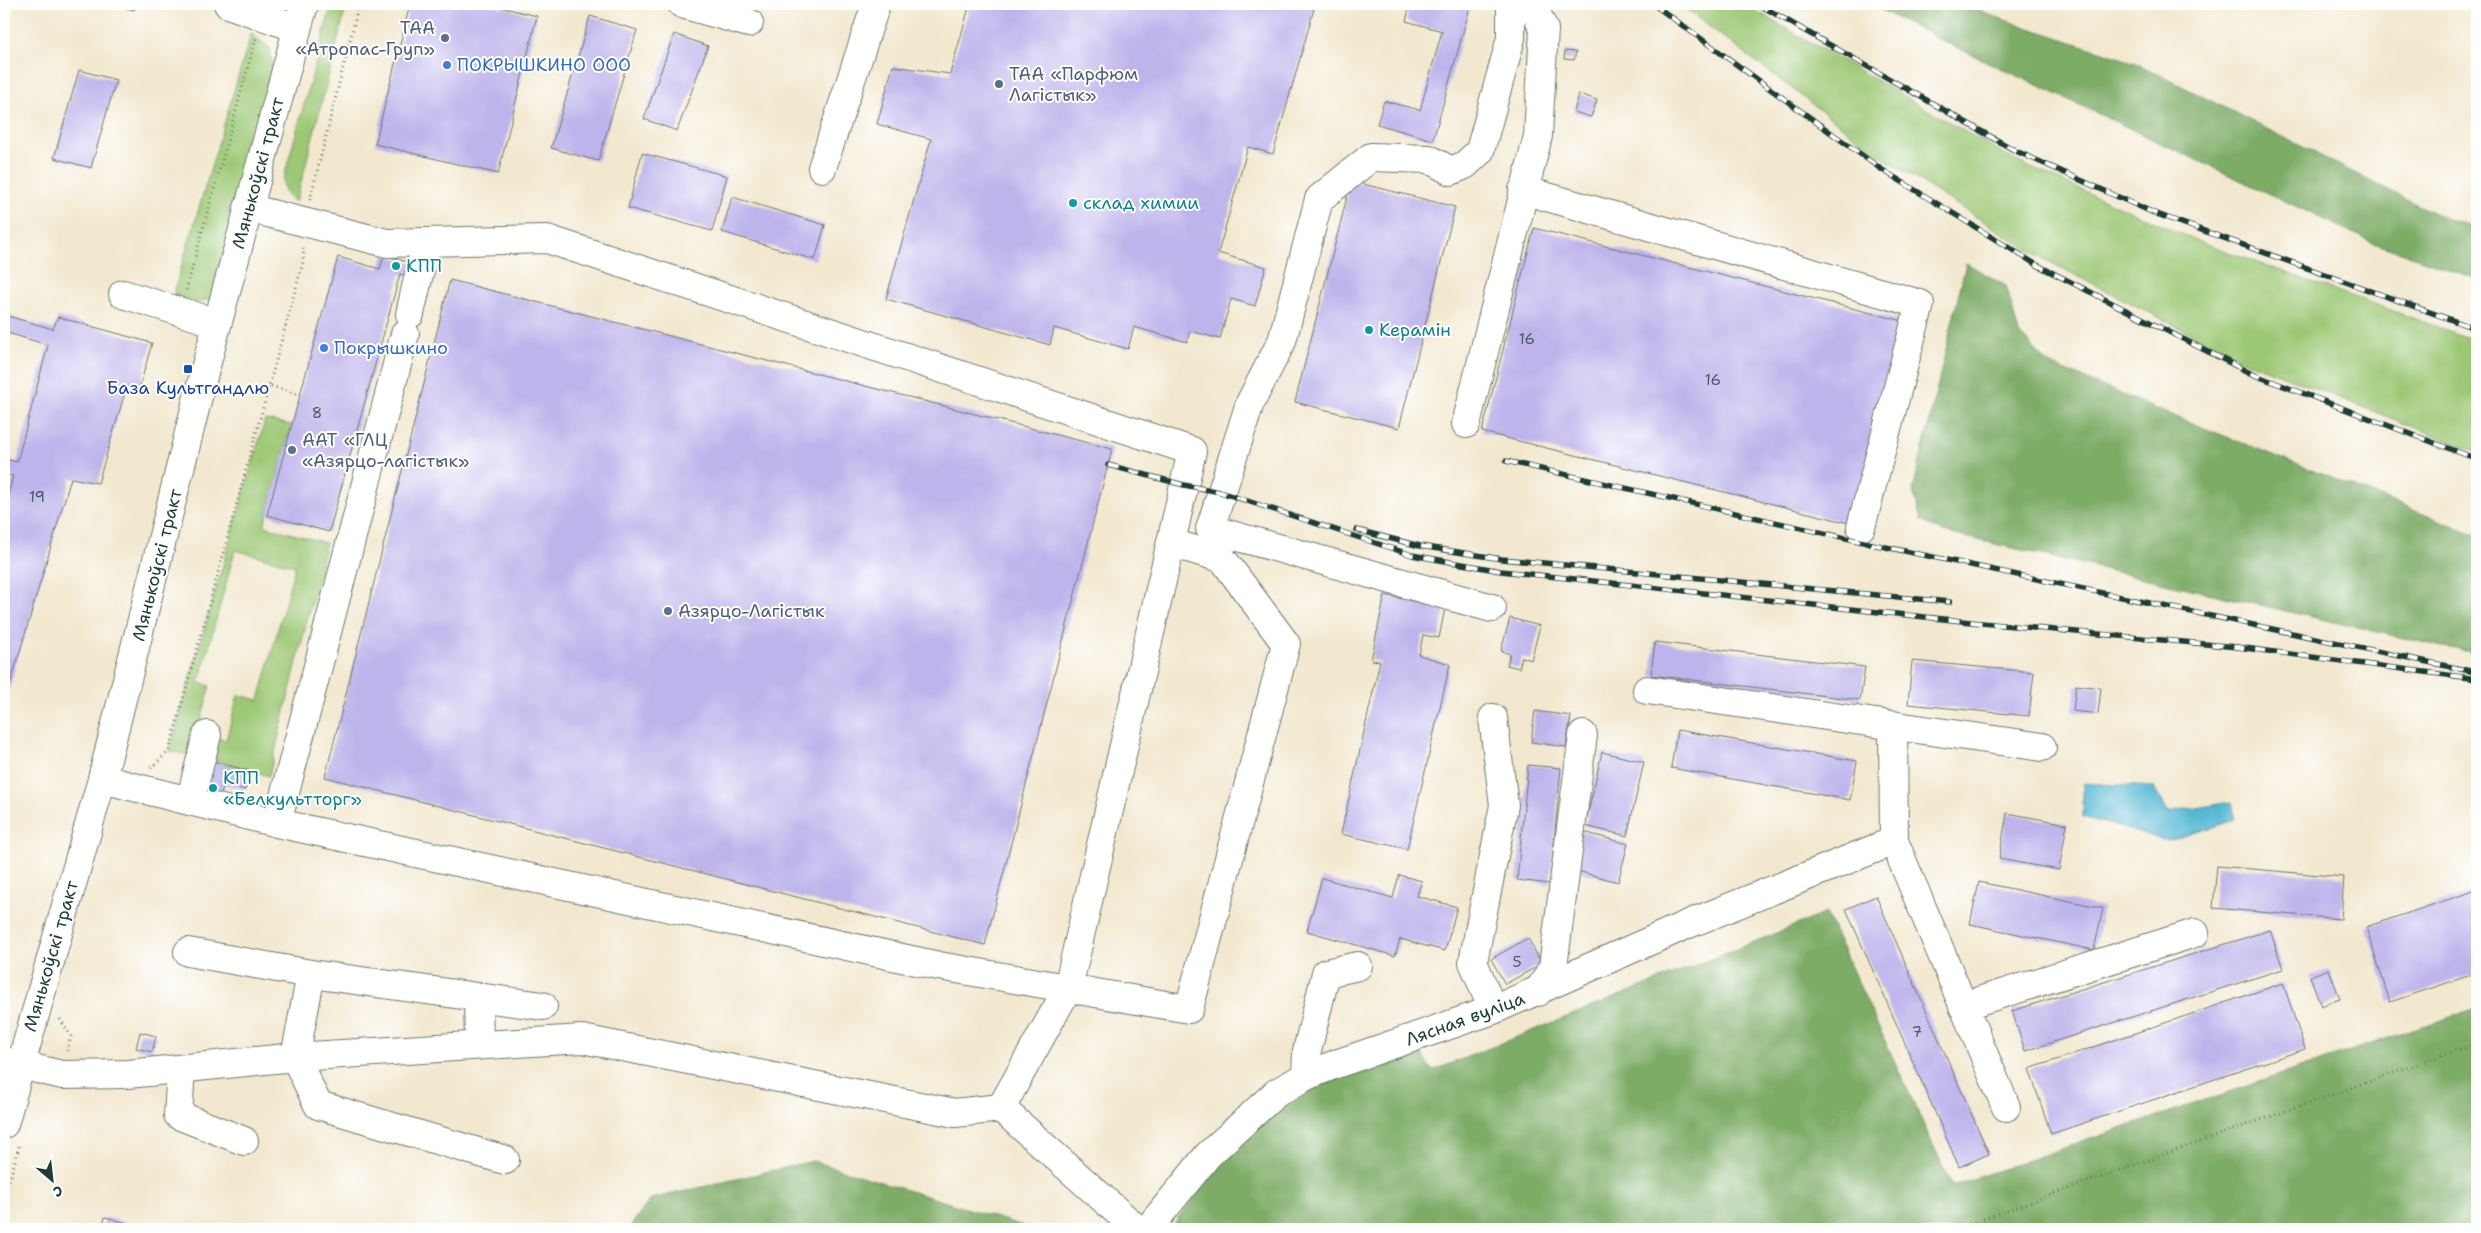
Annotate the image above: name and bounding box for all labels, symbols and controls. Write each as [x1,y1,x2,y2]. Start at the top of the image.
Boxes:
place label: ТАА «Атропас-Груп» [295,16,435,61]
marker: ТАА «Атропас-Груп» [439,32,451,44]
place label: ПОКРЫШКИНО ООО [457,53,631,77]
marker: ПОКРЫШКИНО ООО [441,59,453,71]
place label: ТАА «Парфюм Лагістык» [1009,62,1138,107]
marker: ТАА «Парфюм Лагістык» [993,78,1005,90]
street label: Мянькоўскі тракт [226,94,290,251]
place label: склад химии [1083,191,1199,215]
marker: склад химии [1067,197,1079,209]
place label: КПП [406,254,442,278]
marker: КПП [390,260,402,272]
place label: Керамін [1379,318,1451,342]
marker: Керамін [1363,324,1375,336]
house number: 16 [1519,329,1535,349]
place label: Покрышкино [334,336,448,360]
marker: Покрышкино [318,342,330,354]
marker: База Культгандлю [182,363,194,375]
house number: 16 [1705,370,1721,390]
place label: База Культгандлю [107,376,269,400]
house number: 8 [312,403,322,423]
place label: ААТ «ГЛЦ «Азярцо-лагістык» [302,428,469,473]
marker: ААТ «ГЛЦ «Азярцо-лагістык» [286,444,298,456]
street label: Мянькоўскі тракт [126,486,188,644]
house number: 19 [29,487,45,507]
place label: Азярцо-Лагістык [678,599,825,623]
marker: Азярцо-Лагістык [662,605,674,617]
place label: КПП «Белкультторг» [223,766,362,811]
marker: КПП «Белкультторг» [207,782,219,794]
street label: Мянькоўскі тракт [18,877,84,1034]
house number: 5 [1512,952,1522,972]
street label: Лясная вуліца [1402,986,1528,1052]
house number: 7 [1912,1022,1922,1042]
north arrow [28,1156,78,1206]
text: С [50,1182,66,1201]

